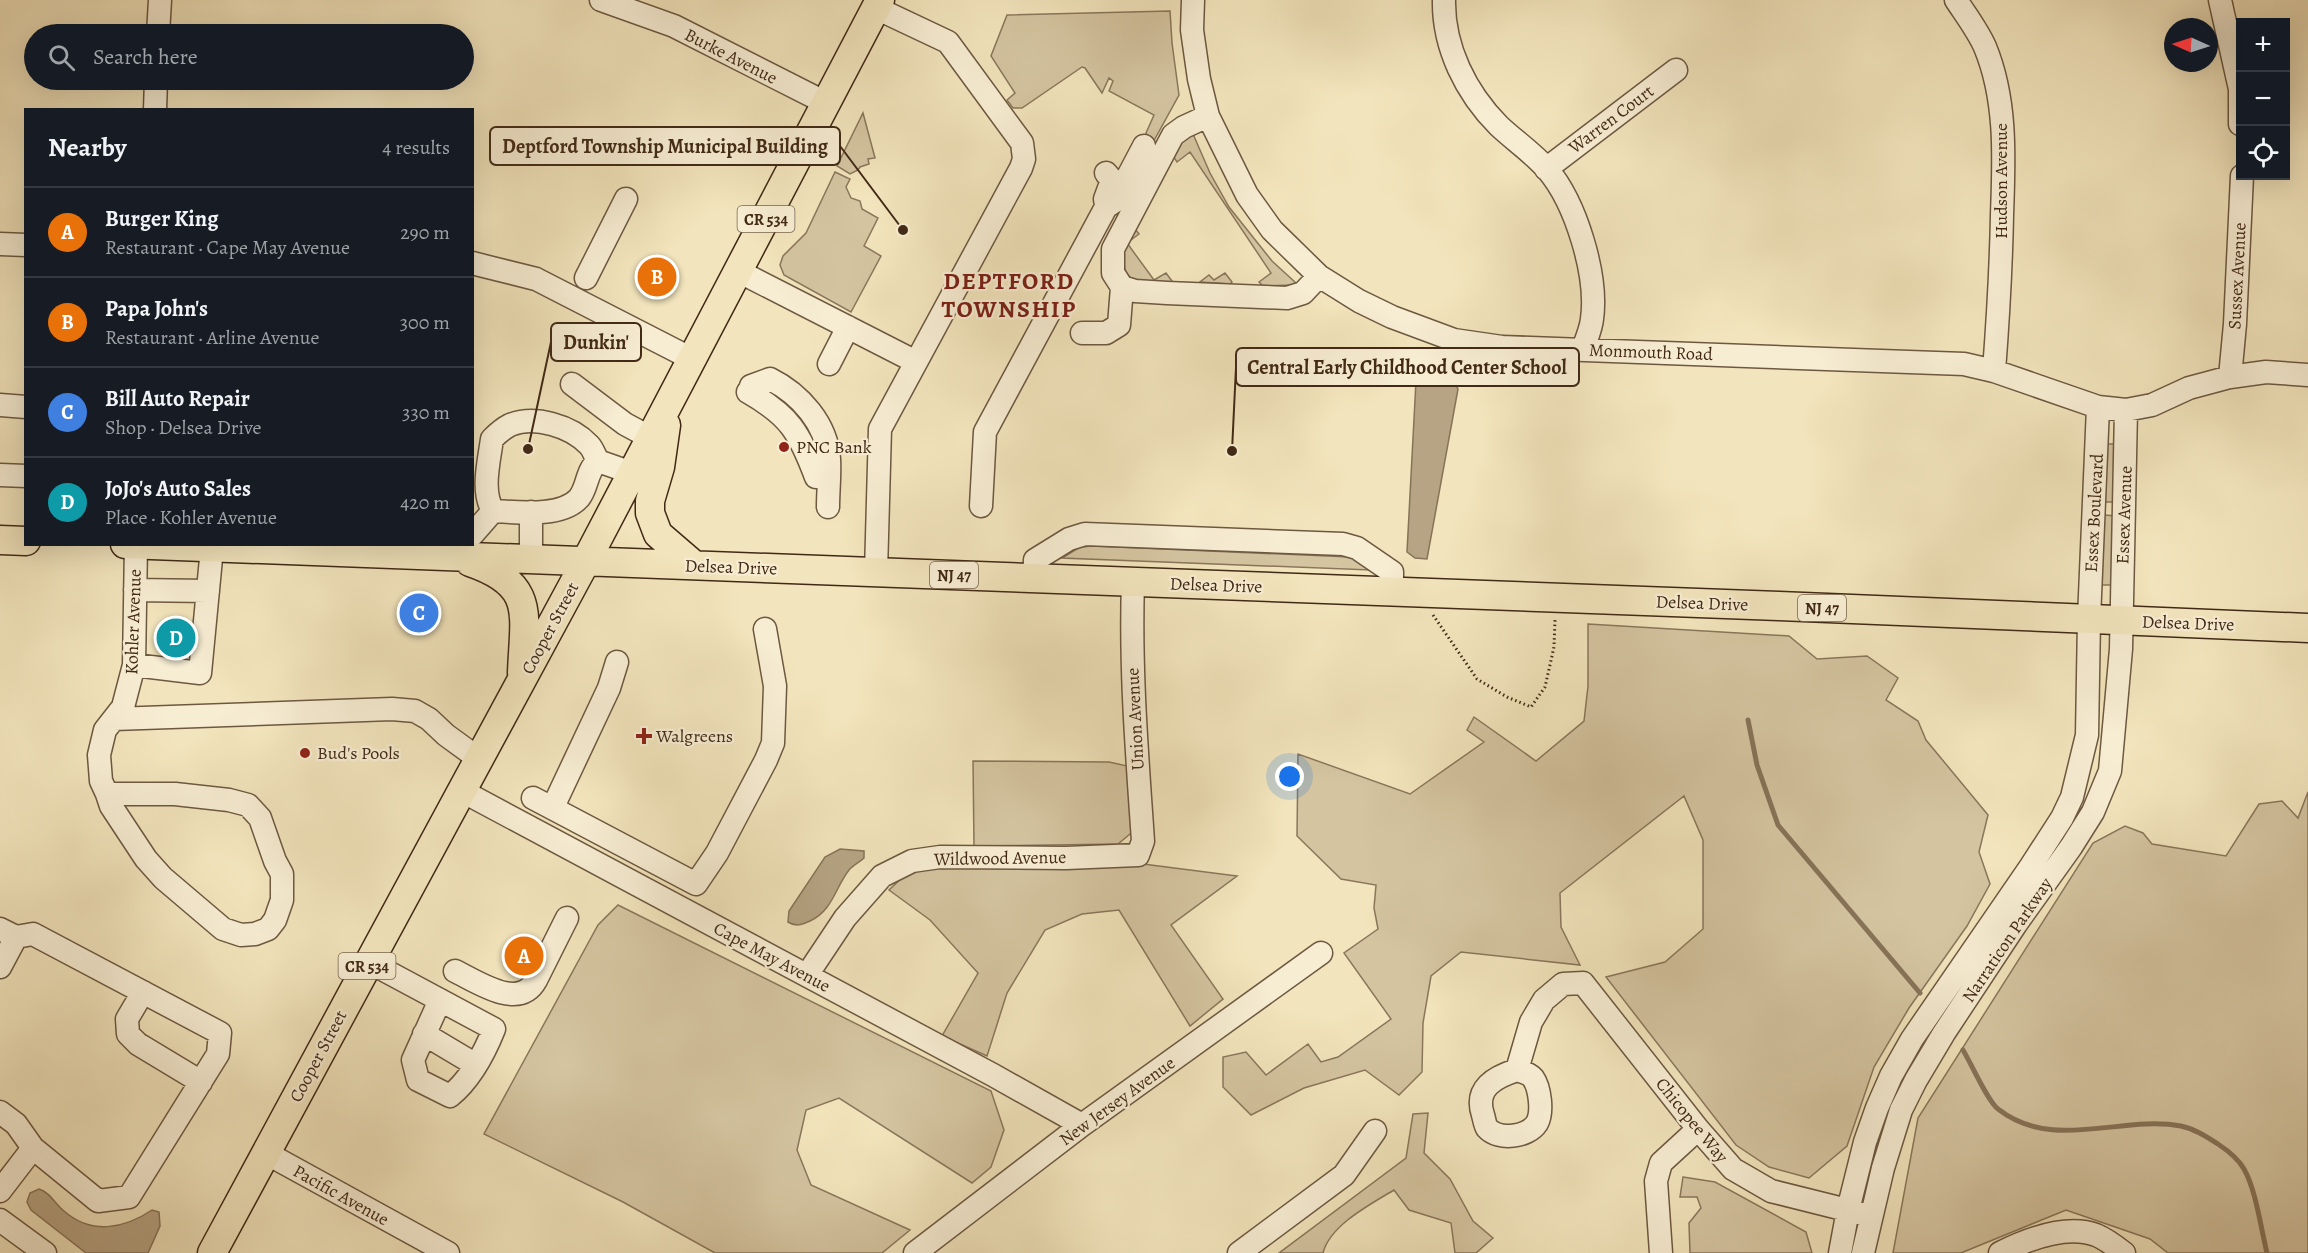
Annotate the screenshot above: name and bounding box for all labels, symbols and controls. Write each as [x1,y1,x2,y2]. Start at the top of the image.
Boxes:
north arrow [2164,18,2218,72]
map controls [2236,18,2290,180]
button: + [2236,18,2290,72]
street label: Burke Avenue [680,22,782,90]
search box [24,24,474,90]
icon: search [45,41,78,74]
text: Search here [93,42,198,72]
button: − [2236,72,2290,126]
street label: Warren Court [1563,79,1659,160]
street label: Hudson Avenue [1989,123,2013,239]
button: locate [2236,126,2290,180]
callout: Deptford Township Municipal Building [490,127,840,165]
text: Nearby [48,130,127,165]
text: Deptford Township Municipal Building [502,133,829,160]
text: 4 results [382,134,450,161]
text: Burger King [105,204,218,234]
road number: CR 534 [738,206,795,232]
text: A [61,219,74,246]
text: 290 m [400,219,450,246]
street label: Sussex Avenue [2222,222,2252,330]
text: Restaurant · Cape May Avenue [105,234,350,261]
pin: B [638,254,676,300]
district label: DEPTFORD TOWNSHIP [942,265,1076,325]
text: Papa John's [105,294,208,324]
text: B [61,309,74,336]
text: 300 m [400,309,450,336]
callout: Dunkin' [551,323,641,361]
text: Restaurant · Arline Avenue [105,324,319,351]
text: Dunkin' [563,329,629,356]
street label: Monmouth Road [1589,338,1714,366]
callout: Central Early Childhood Center School [1236,348,1579,386]
text: Central Early Childhood Center School [1247,354,1568,381]
text: Bill Auto Repair [105,384,250,414]
text: C [61,399,74,426]
text: 330 m [402,399,450,426]
text: Shop · Delsea Drive [105,414,262,441]
place label: PNC Bank [796,435,872,459]
marker: PNC Bank [777,440,791,454]
street label: Essex Boulevard [2079,453,2109,573]
street label: Essex Avenue [2110,465,2138,565]
text: JoJo's Auto Sales [105,474,251,504]
text: D [61,489,74,516]
text: 420 m [400,489,450,516]
text: Place · Kohler Avenue [105,504,277,531]
street label: Delsea Drive [684,553,778,581]
road number: NJ 47 [930,562,978,588]
street label: Kohler Avenue [119,569,147,675]
street label: Delsea Drive [1169,571,1263,599]
street label: Cooper Street [516,578,584,678]
street label: Delsea Drive [1655,589,1749,617]
pin: C [400,590,438,636]
road number: NJ 47 [1798,595,1846,621]
street label: Delsea Drive [2141,609,2235,637]
pin: D [156,616,195,660]
street label: Union Avenue [1120,667,1150,771]
place label: Walgreens [655,724,733,748]
marker: Walgreens [637,729,651,743]
place label: Bud's Pools [317,741,400,765]
marker: Bud's Pools [298,746,312,760]
your location [1275,762,1304,791]
street label: Wildwood Avenue [933,845,1066,871]
street label: Narraticon Parkway [1956,872,2058,1007]
street label: Cape May Avenue [709,916,835,998]
pin: A [504,934,544,978]
road number: CR 534 [338,953,395,979]
street label: Cooper Street [284,1006,352,1106]
street label: New Jersey Avenue [1054,1051,1180,1151]
street label: Chicopee Way [1650,1072,1734,1168]
street label: Pacific Avenue [289,1159,393,1231]

